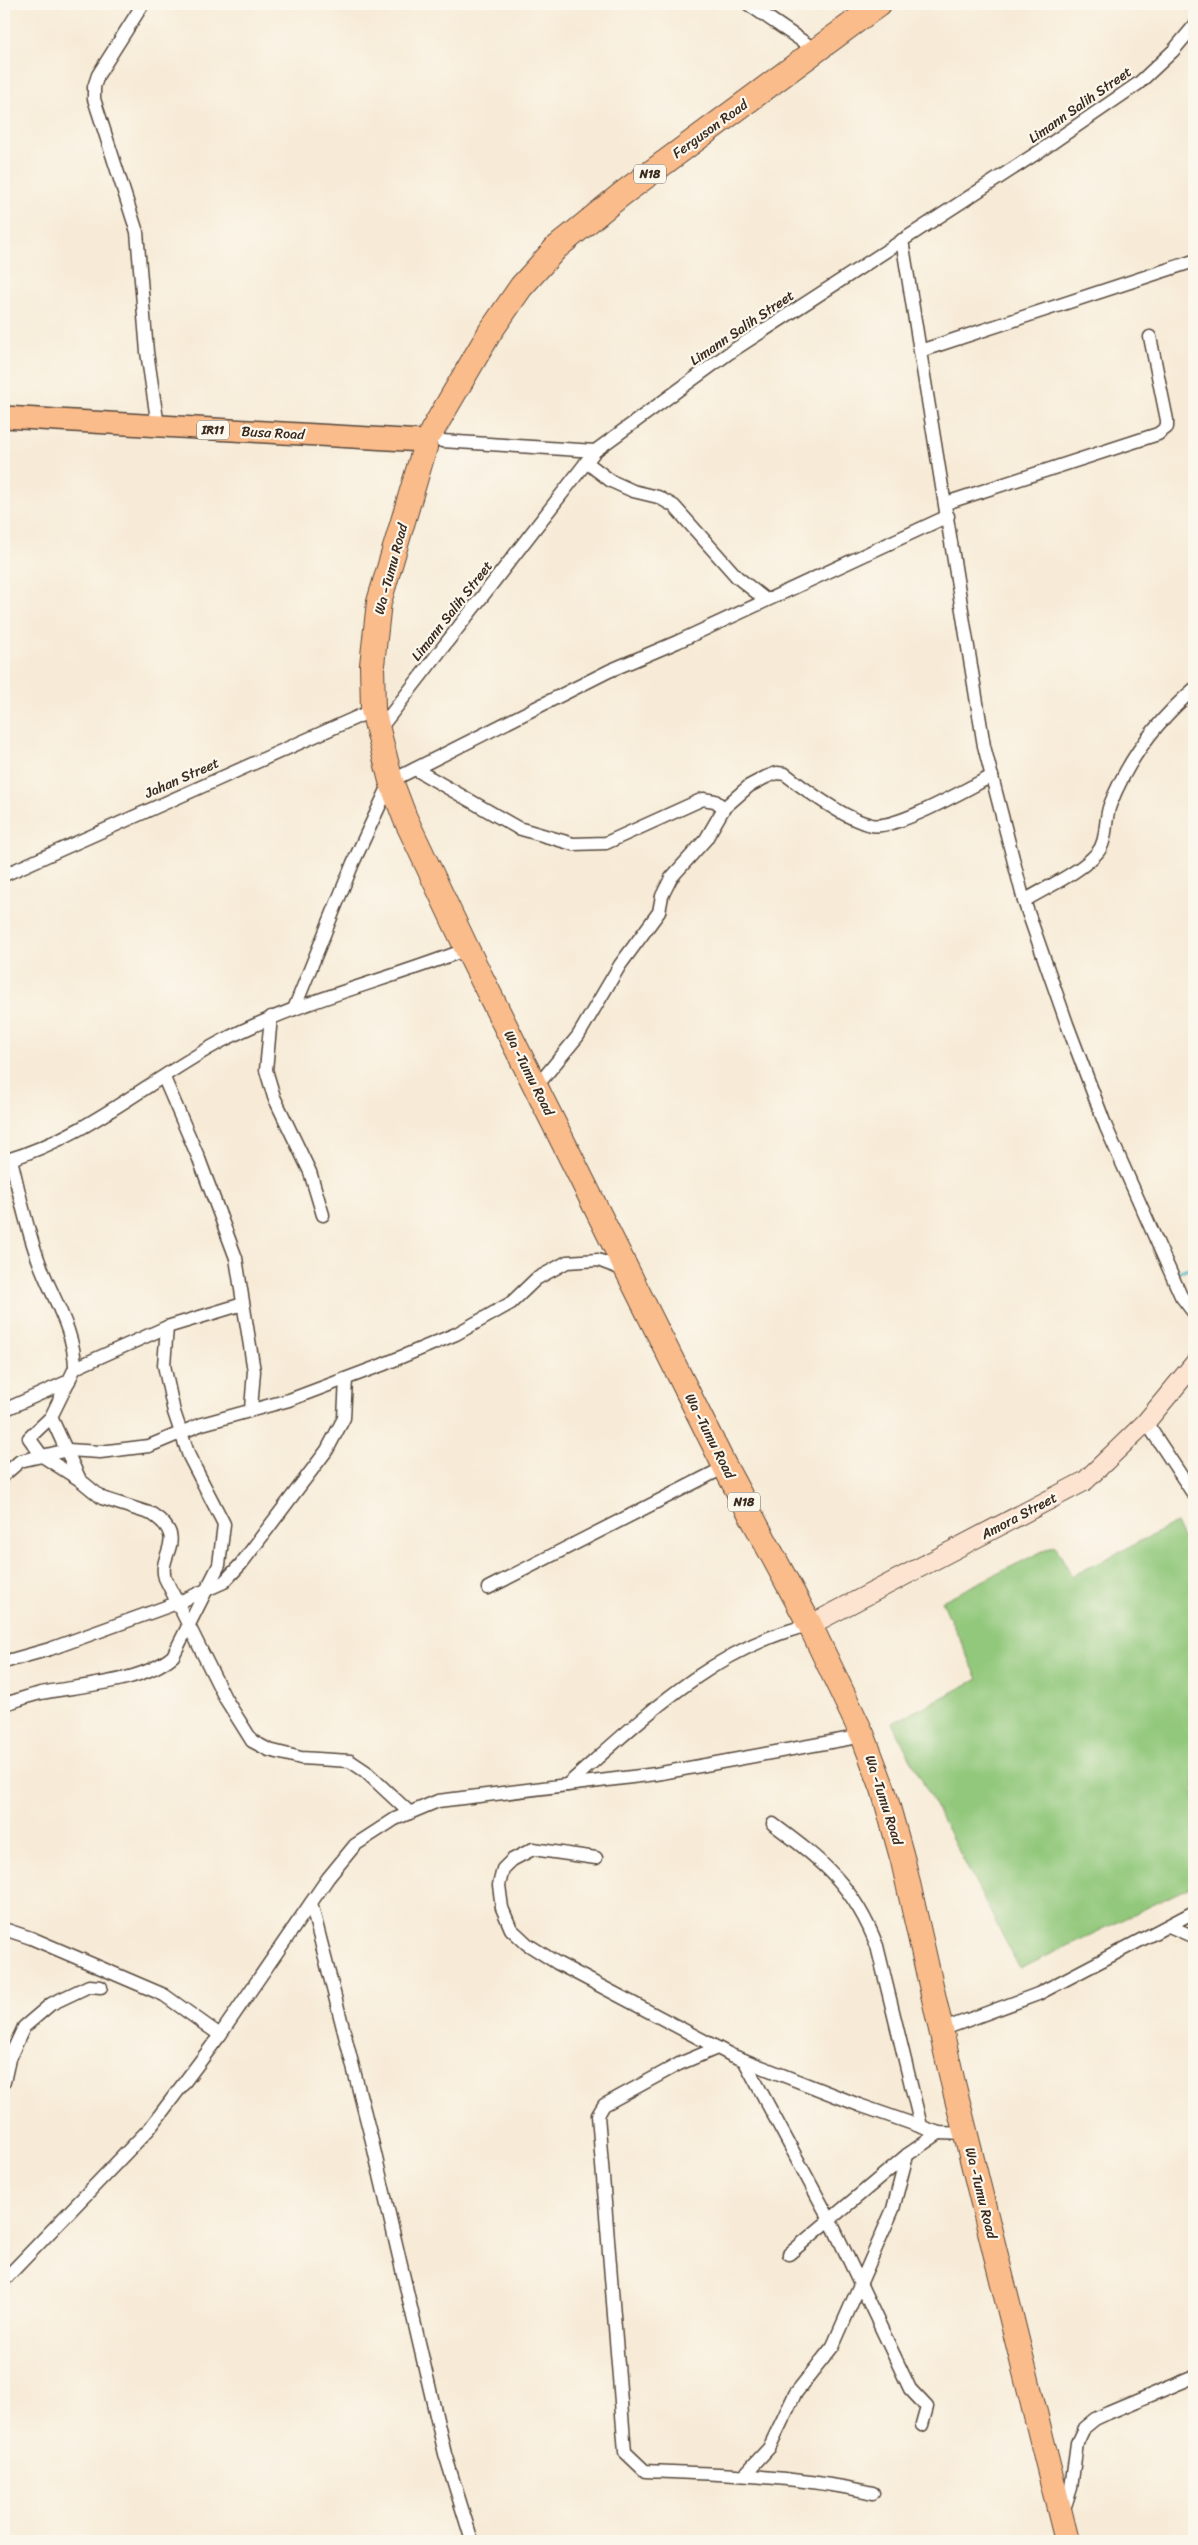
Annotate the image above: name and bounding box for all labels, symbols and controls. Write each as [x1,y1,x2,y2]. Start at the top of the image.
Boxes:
street label: Limann Salih Street [1023,60,1137,150]
street label: Ferguson Road [667,92,755,165]
road number: N18 [634,164,666,183]
street label: Limann Salih Street [685,284,799,372]
street label: Busa Road [241,419,307,447]
road number: IR11 [197,420,229,440]
street label: Wa -Tumu Road [367,519,416,617]
street label: Limann Salih Street [405,555,499,667]
street label: Jahan Street [140,750,223,806]
street label: Wa -Tumu Road [497,1026,562,1122]
street label: Wa -Tumu Road [678,1389,743,1485]
street label: Amora Street [975,1485,1062,1547]
road number: N18 [728,1492,760,1511]
street label: Wa -Tumu Road [858,1752,911,1850]
street label: Wa -Tumu Road [958,2145,1005,2243]

